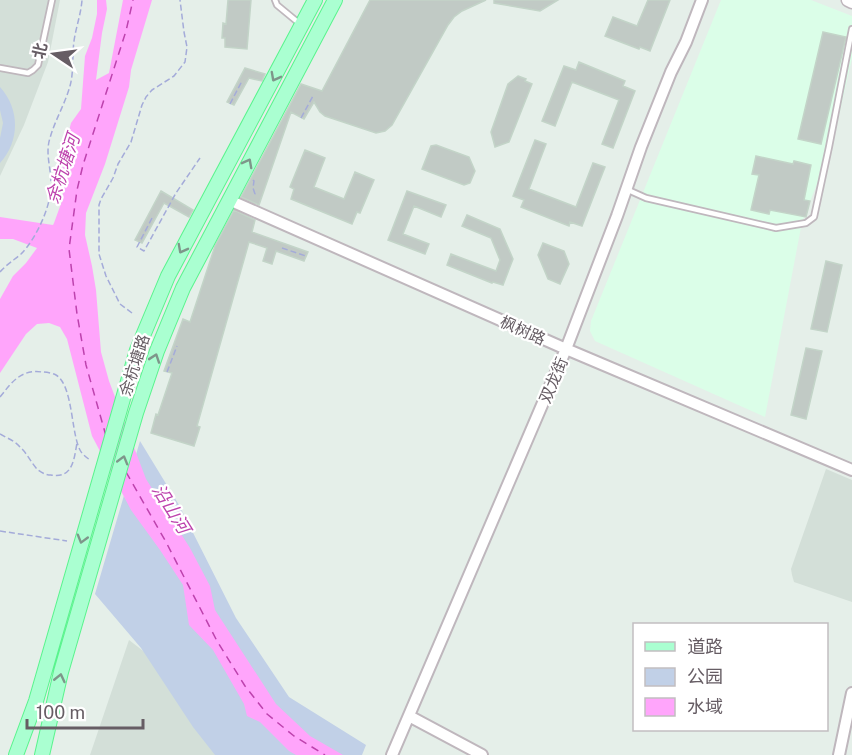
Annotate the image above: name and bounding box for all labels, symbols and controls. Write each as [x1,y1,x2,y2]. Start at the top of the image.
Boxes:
north arrow [24,24,84,84]
text: 北 [29,41,51,61]
one-way arrow [271,71,282,82]
water label: 余杭塘河 [41,129,85,206]
one-way arrow [241,159,252,170]
one-way arrow [178,243,189,253]
street label: 枫树路 [497,312,549,349]
street label: 余杭塘路 [116,332,153,399]
one-way arrow [148,353,161,364]
street label: 双龙街 [535,354,572,406]
one-way arrow [116,455,128,466]
water label: 沿山河 [148,480,196,540]
one-way arrow [77,533,89,544]
legend [633,623,828,731]
text: 道路 [687,636,723,657]
text: 公园 [687,666,723,687]
one-way arrow [52,673,65,683]
scale bar [27,692,142,730]
text: 水域 [687,696,723,717]
text: 100 m [36,702,85,723]

